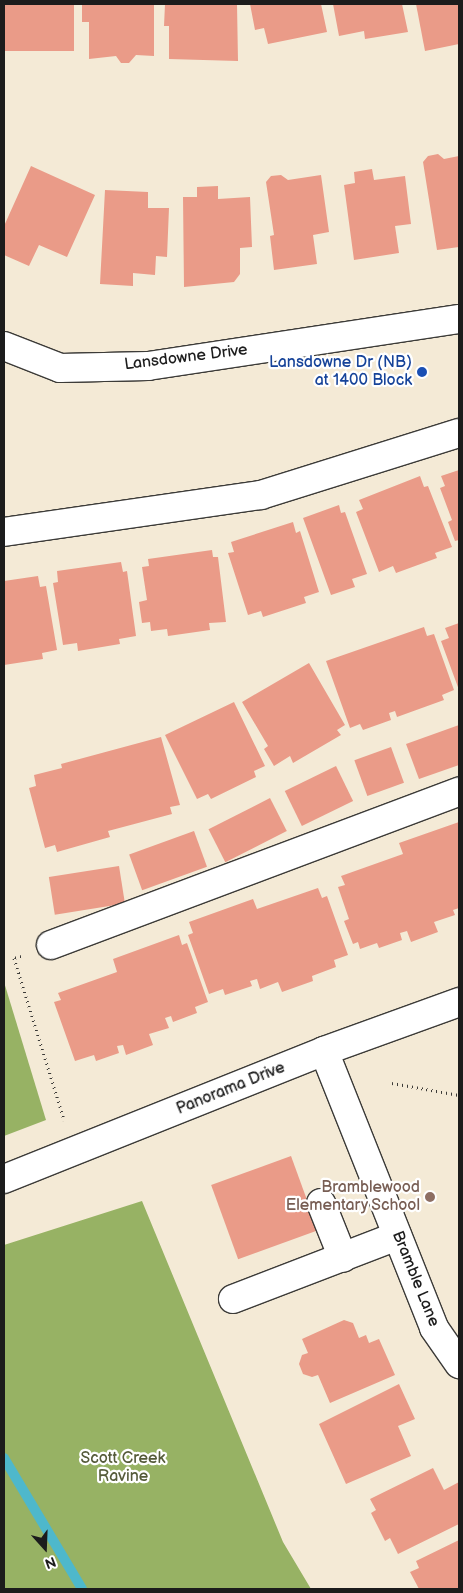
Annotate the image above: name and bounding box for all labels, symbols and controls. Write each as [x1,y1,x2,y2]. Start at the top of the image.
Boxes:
street label: Lansdowne Drive [123,341,249,375]
place label: Lansdowne Dr (NB) at 1400 Block [269,353,412,391]
marker: Lansdowne Dr (NB) at 1400 Block [416,366,428,378]
street label: Panorama Drive [174,1058,288,1120]
place label: Bramblewood Elementary School [284,1178,420,1216]
marker: Bramblewood Elementary School [424,1191,436,1203]
street label: Bramble Lane [387,1228,443,1330]
park label: Scott Creek Ravine [81,1449,165,1487]
north arrow [20,1523,70,1573]
text: N [42,1553,58,1572]

